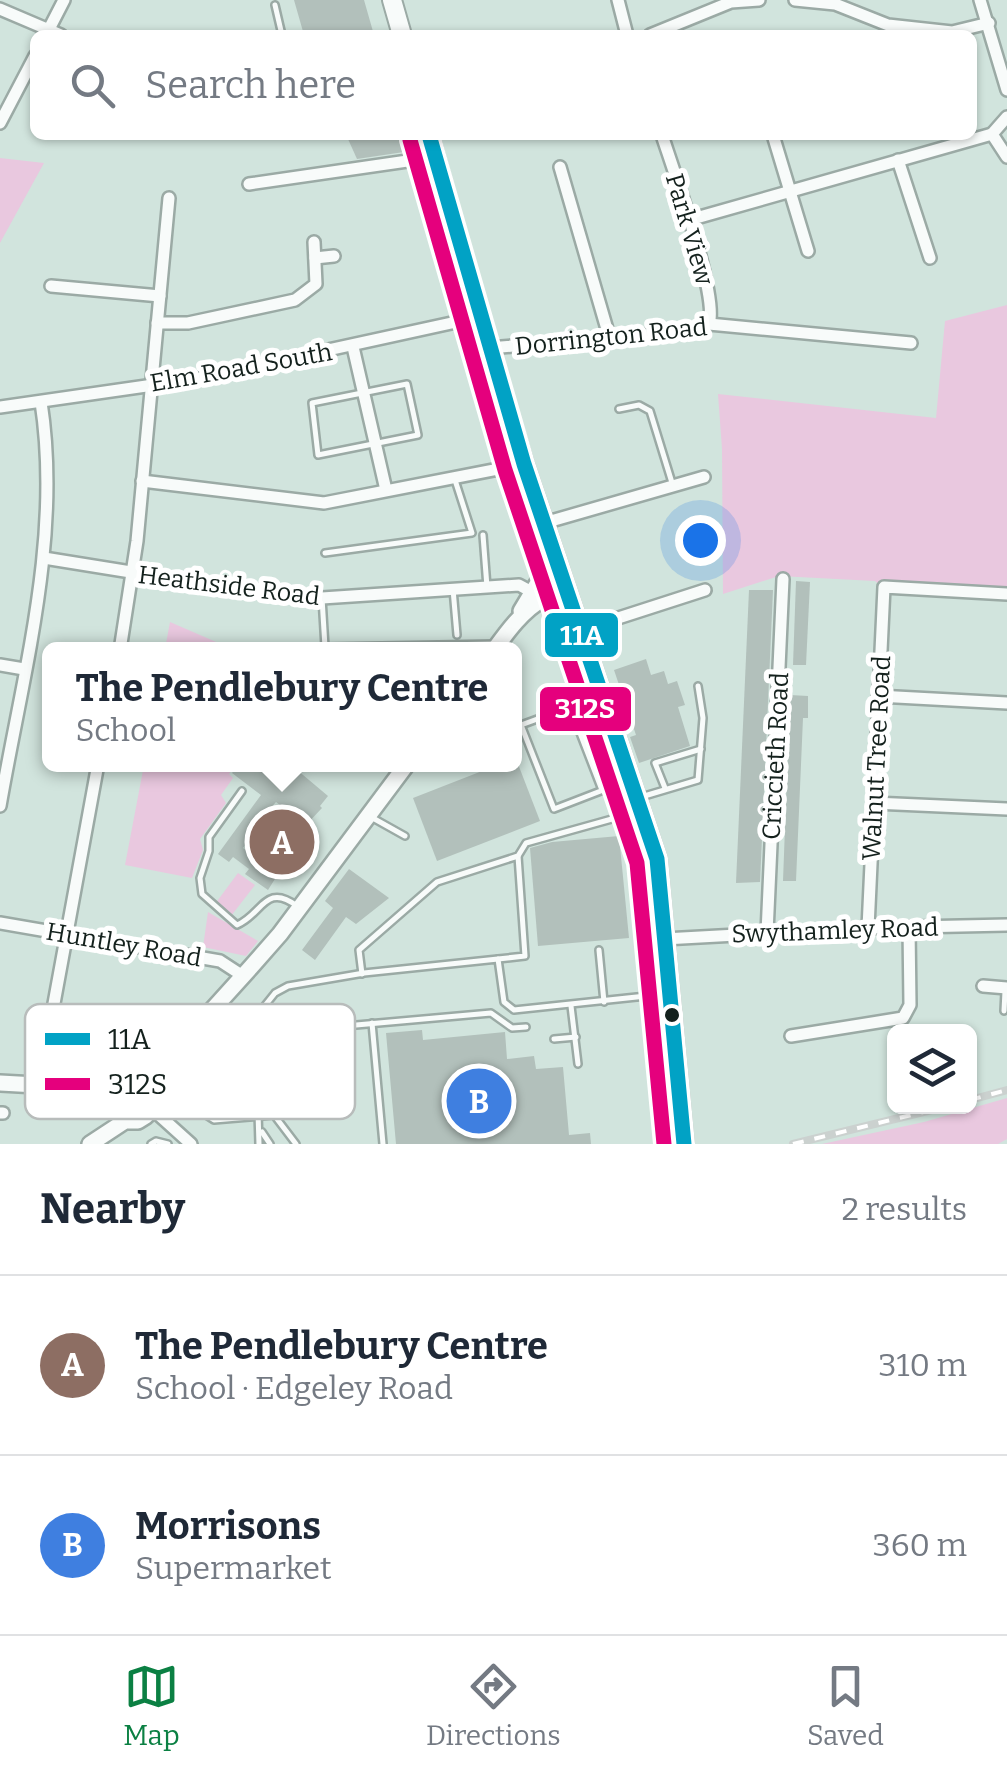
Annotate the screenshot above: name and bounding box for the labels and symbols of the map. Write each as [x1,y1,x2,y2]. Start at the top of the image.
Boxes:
street label: Park View [659,170,720,289]
street label: Dorrington Road [513,312,709,362]
street label: Elm Road South [148,337,335,399]
your location [675,515,726,566]
street label: Heathside Road [136,560,322,612]
line badge: 11A [543,611,620,659]
text: 11A [560,619,604,652]
street label: Walnut Tree Road [857,655,897,861]
street label: Criccieth Road [757,671,795,841]
line badge: 312S [538,685,633,733]
text: 312S [555,692,615,725]
pin: A [250,804,314,880]
street label: Swythamley Road [731,912,939,950]
street label: Huntley Road [44,917,204,973]
legend [25,1004,355,1119]
unlabelled marker [662,1005,682,1025]
text: 11A [108,1023,151,1056]
pin: B [446,1064,512,1138]
text: 312S [108,1068,167,1101]

